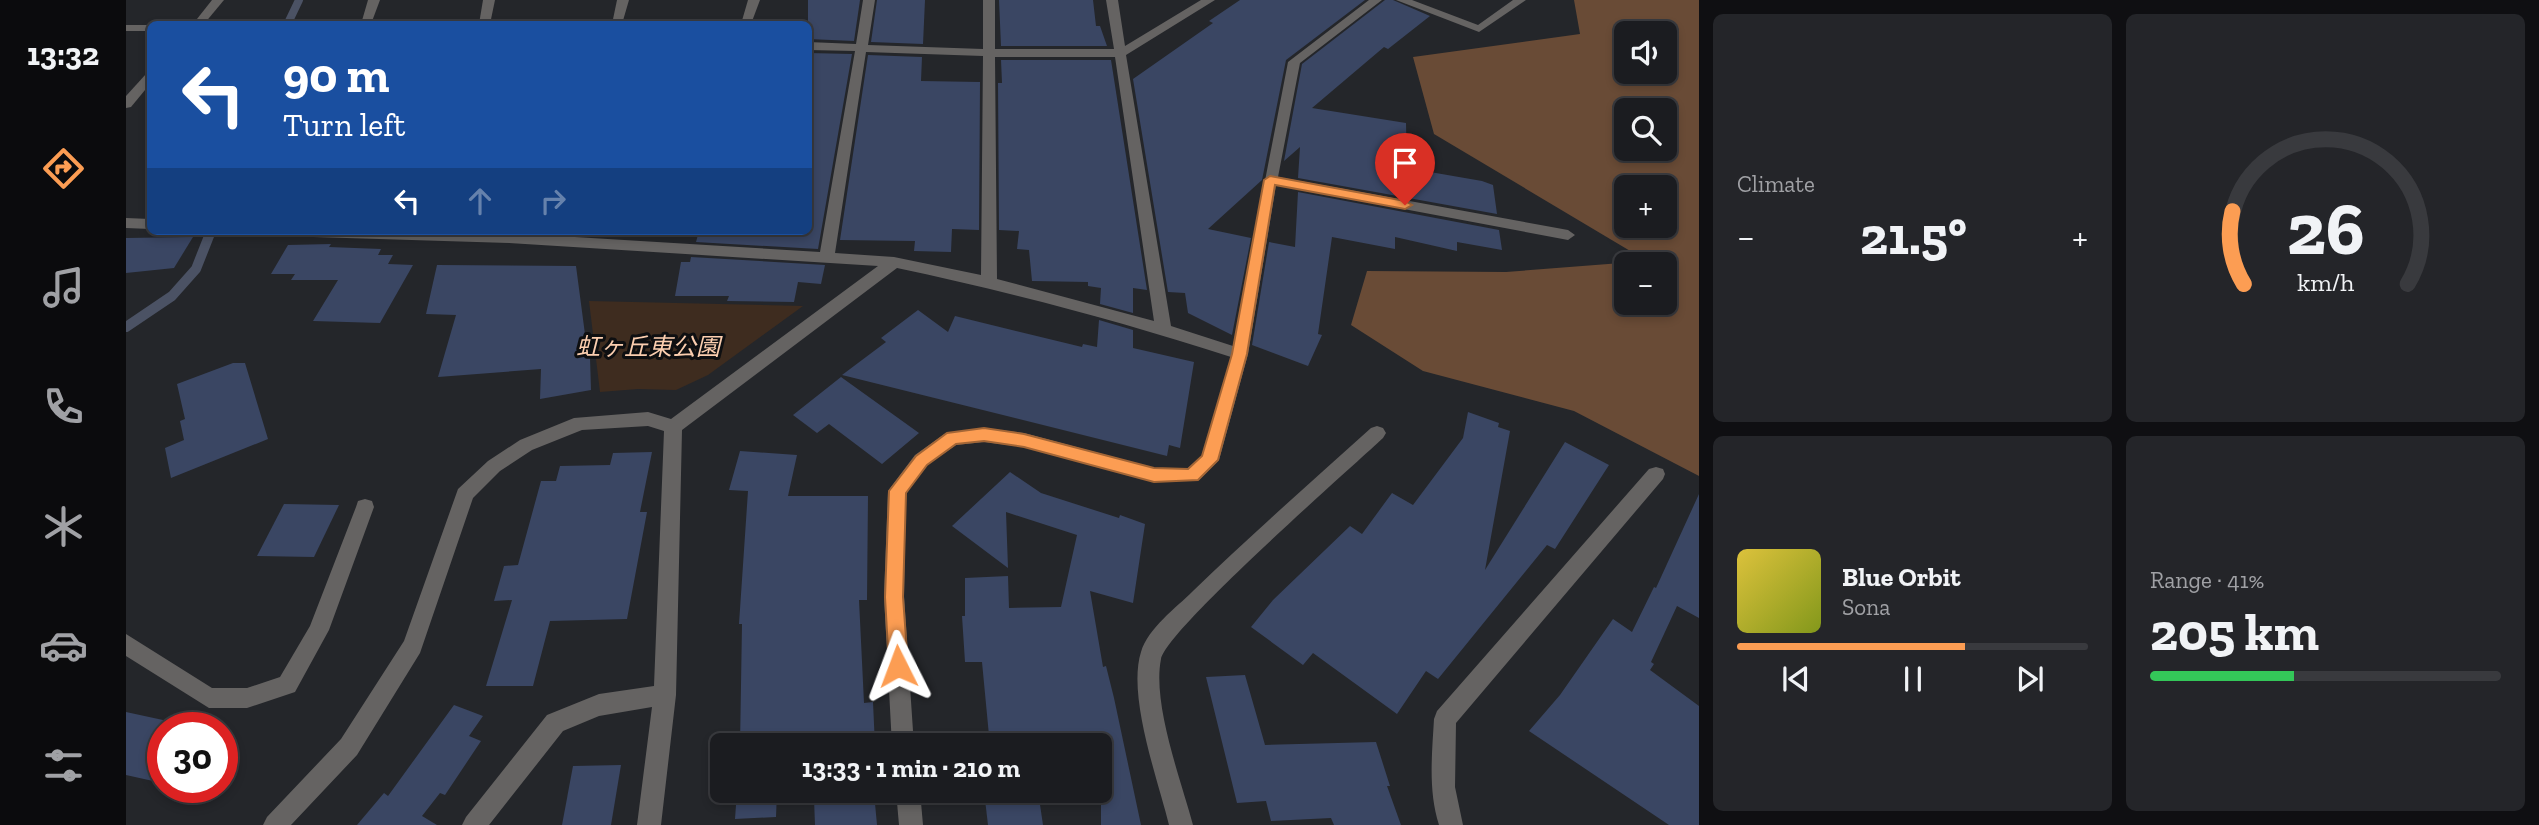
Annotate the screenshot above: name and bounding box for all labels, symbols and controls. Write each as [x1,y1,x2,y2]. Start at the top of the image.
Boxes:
map controls [1614,21,1677,315]
button: sound [1614,21,1677,84]
text: 13:32 [27,35,99,73]
text: 90 m [283,46,390,105]
icon: left [168,49,259,140]
button: search [1614,98,1677,161]
text: Turn left [283,106,405,144]
pin [1375,133,1435,205]
icon: directions [39,144,88,193]
icon: arrive [1386,144,1424,182]
text: Climate [1737,170,1815,198]
button: + [1614,175,1677,238]
icon: left [388,182,426,220]
icon: ahead [461,182,499,220]
icon: right [534,182,572,220]
text: 26 [2286,185,2365,273]
text: 21.5° [1860,205,1967,267]
text: − [1737,214,1755,260]
text: + [2072,214,2088,260]
button: − [1614,252,1677,315]
icon: music [39,263,88,312]
text: km/h [2297,267,2354,297]
park label: 虹ヶ丘東公園 [576,332,723,361]
icon: phone [39,382,88,431]
icon: climate [39,502,88,551]
text: Blue Orbit [1842,561,1961,593]
text: Range · 41% [2150,566,2264,594]
text: Sona [1842,593,1890,621]
text: 205 km [2150,601,2319,663]
icon: car [39,621,88,670]
position arrow [861,629,935,703]
icon: previous [1777,660,1815,698]
icon: pause [1894,660,1932,698]
icon: next [2011,660,2049,698]
speed limit sign: 30 [147,712,238,803]
icon: filters [39,741,88,790]
text: 13:33 · 1 min · 210 m [802,752,1020,784]

